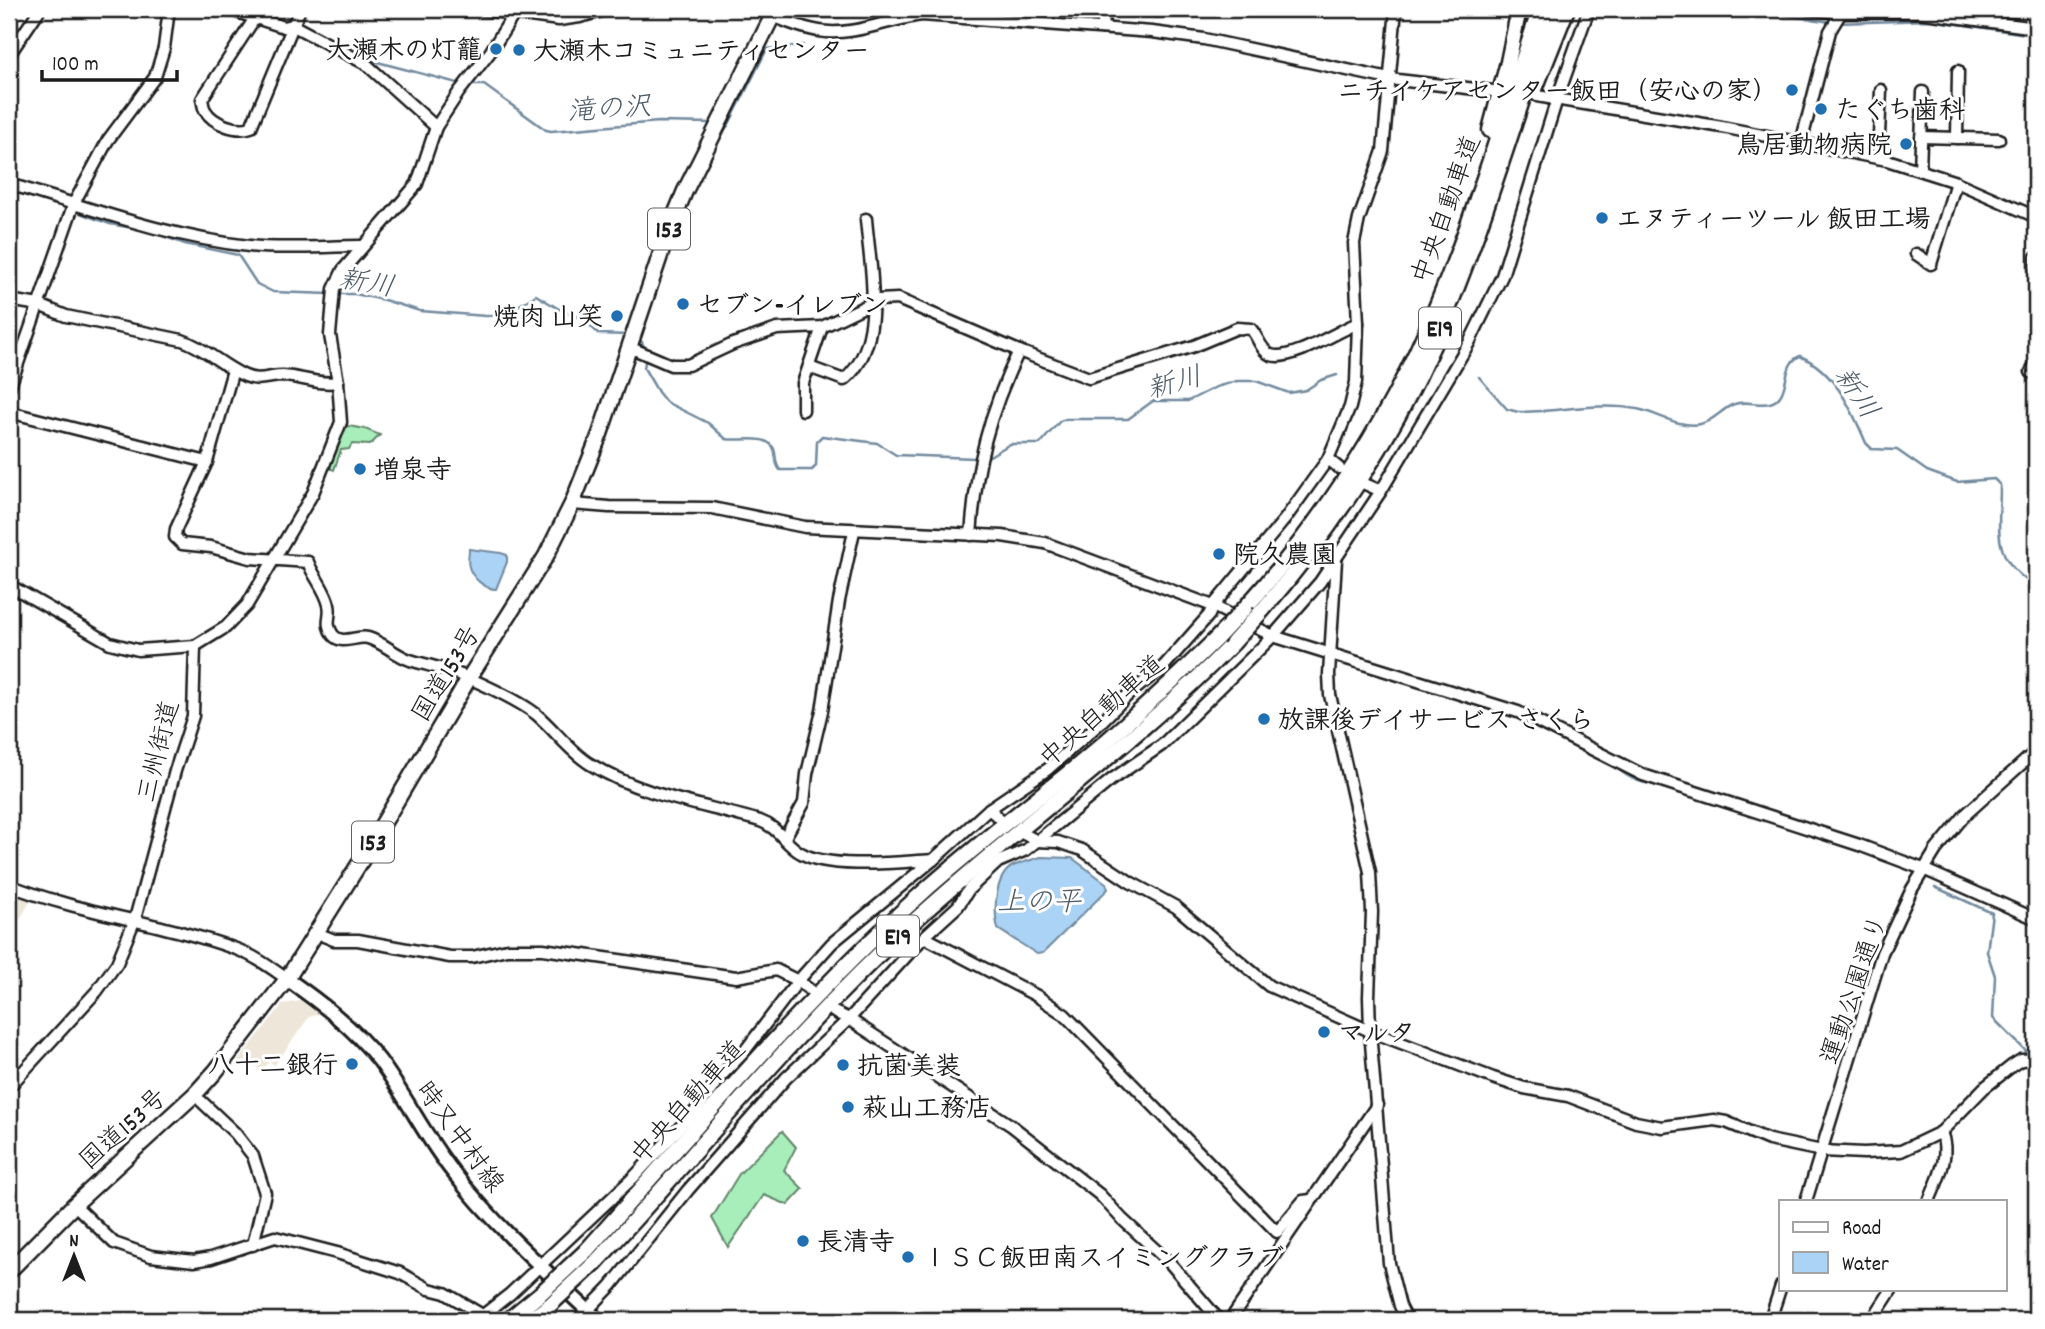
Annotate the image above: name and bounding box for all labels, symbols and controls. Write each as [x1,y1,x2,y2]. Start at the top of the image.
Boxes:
place label: 大瀬木の灯籠 [326,34,482,71]
place label: 大瀬木コミュニティセンター [533,35,869,72]
scale bar [42,38,177,82]
marker: 大瀬木の灯籠 [488,41,504,57]
marker: 大瀬木コミュニティセンター [511,42,527,58]
text: 100 m [52,51,99,81]
place label: ニチイケアセンター飯田（安心の家） [1338,75,1778,112]
marker: ニチイケアセンター飯田（安心の家） [1784,82,1800,98]
water label: 滝の沢 [566,89,654,135]
place label: たぐち歯科 [1835,94,1965,131]
marker: たぐち歯科 [1813,101,1829,117]
place label: 鳥居動物病院 [1736,129,1892,166]
street label: 中央自動車道 [1404,131,1492,290]
marker: 鳥居動物病院 [1898,136,1914,152]
place label: エヌティーツール 飯田工場 [1616,203,1931,240]
road number: 153 [648,209,690,250]
marker: エヌティーツール 飯田工場 [1594,210,1610,226]
water label: 新川 [335,261,397,310]
place label: セブン-イレブン [697,289,888,326]
marker: セブン-イレブン [675,296,691,312]
place label: 焼肉 山笑 [493,301,603,338]
road number: E19 [1419,307,1461,348]
marker: 焼肉 山笑 [609,308,625,324]
water label: 新川 [1143,359,1208,412]
water label: 新川 [1822,360,1886,429]
place label: 増泉寺 [374,454,452,491]
marker: 増泉寺 [352,461,368,477]
place label: 院久農園 [1233,539,1337,576]
marker: 院久農園 [1211,546,1227,562]
street label: 国道153号 [405,619,491,730]
street label: 中央自動車道 [1032,648,1174,778]
street label: 三州街道 [130,697,191,807]
place label: 放課後デイサービス さくら [1278,704,1595,741]
marker: 放課後デイサービス さくら [1256,711,1272,727]
road number: 153 [352,822,394,862]
water label: 上の平 [997,885,1082,925]
street label: 運動公園通り [1813,910,1899,1070]
road number: E19 [877,916,919,956]
place label: マルタ [1338,1017,1415,1054]
marker: マルタ [1316,1024,1332,1040]
street label: 中央自動車道 [624,1033,756,1174]
place label: 八十二銀行 [208,1049,338,1086]
place label: 抗菌美装 [857,1050,961,1087]
marker: 八十二銀行 [344,1056,360,1072]
marker: 抗菌美装 [835,1057,851,1073]
street label: 時又中村線 [405,1075,511,1202]
street label: 国道153号 [72,1081,177,1180]
place label: 萩山工務店 [862,1092,992,1129]
marker: 萩山工務店 [840,1099,856,1115]
legend [1779,1200,2007,1290]
text: Road [1842,1215,1881,1245]
north arrow [38,1220,108,1290]
place label: 長清寺 [817,1226,895,1263]
text: N [69,1229,79,1256]
marker: 長清寺 [795,1233,811,1249]
place label: ＩＳＣ飯田南スイミングクラブ [922,1242,1284,1279]
marker: ＩＳＣ飯田南スイミングクラブ [900,1249,916,1265]
text: Water [1842,1251,1889,1281]

